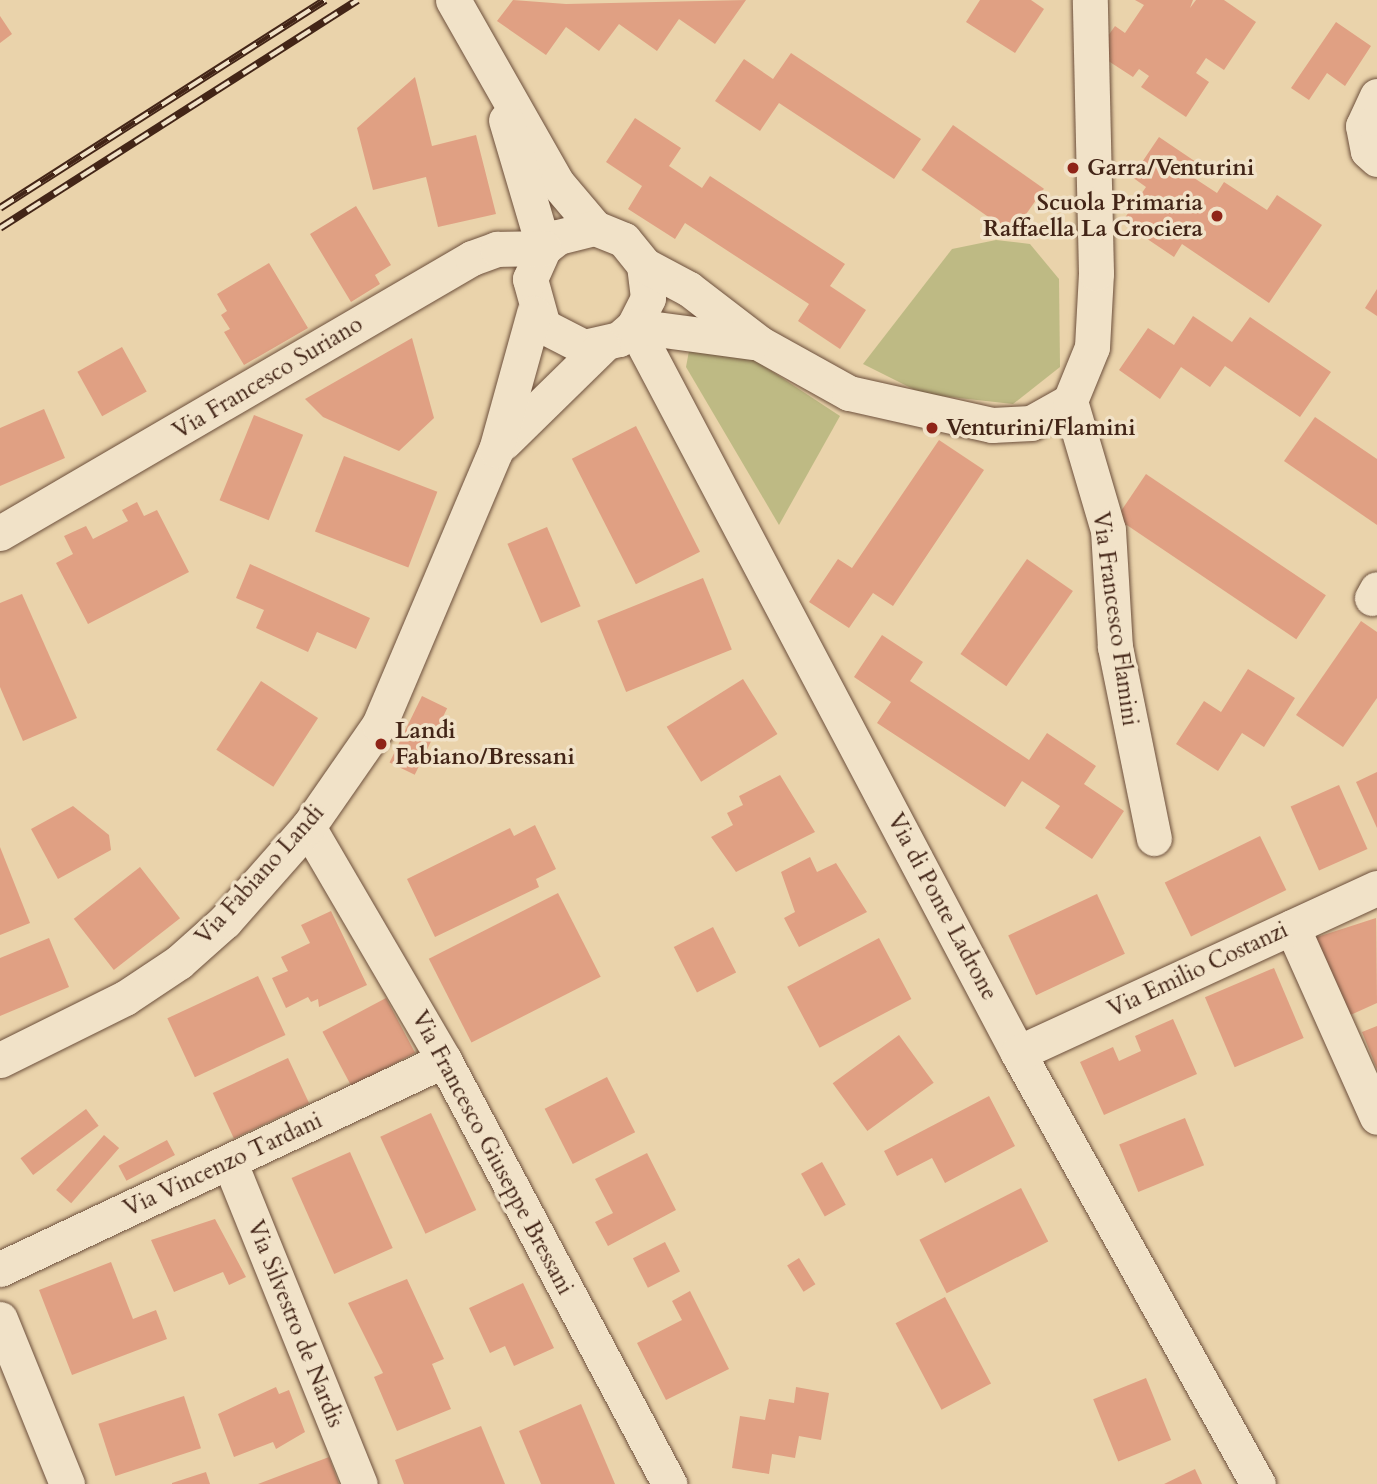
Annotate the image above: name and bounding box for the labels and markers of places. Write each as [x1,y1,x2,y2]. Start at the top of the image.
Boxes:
place label: Garra/Venturini [1087,154,1254,182]
marker: Garra/Venturini [1065,160,1081,176]
place label: Scuola Primaria Raffaella La Crociera [983,189,1203,243]
marker: Scuola Primaria Raffaella La Crociera [1209,208,1225,224]
place label: Venturini/Flamini [946,414,1136,442]
marker: Venturini/Flamini [924,420,940,436]
place label: Landi Fabiano/Bressani [395,717,575,771]
marker: Landi Fabiano/Bressani [373,736,389,752]

